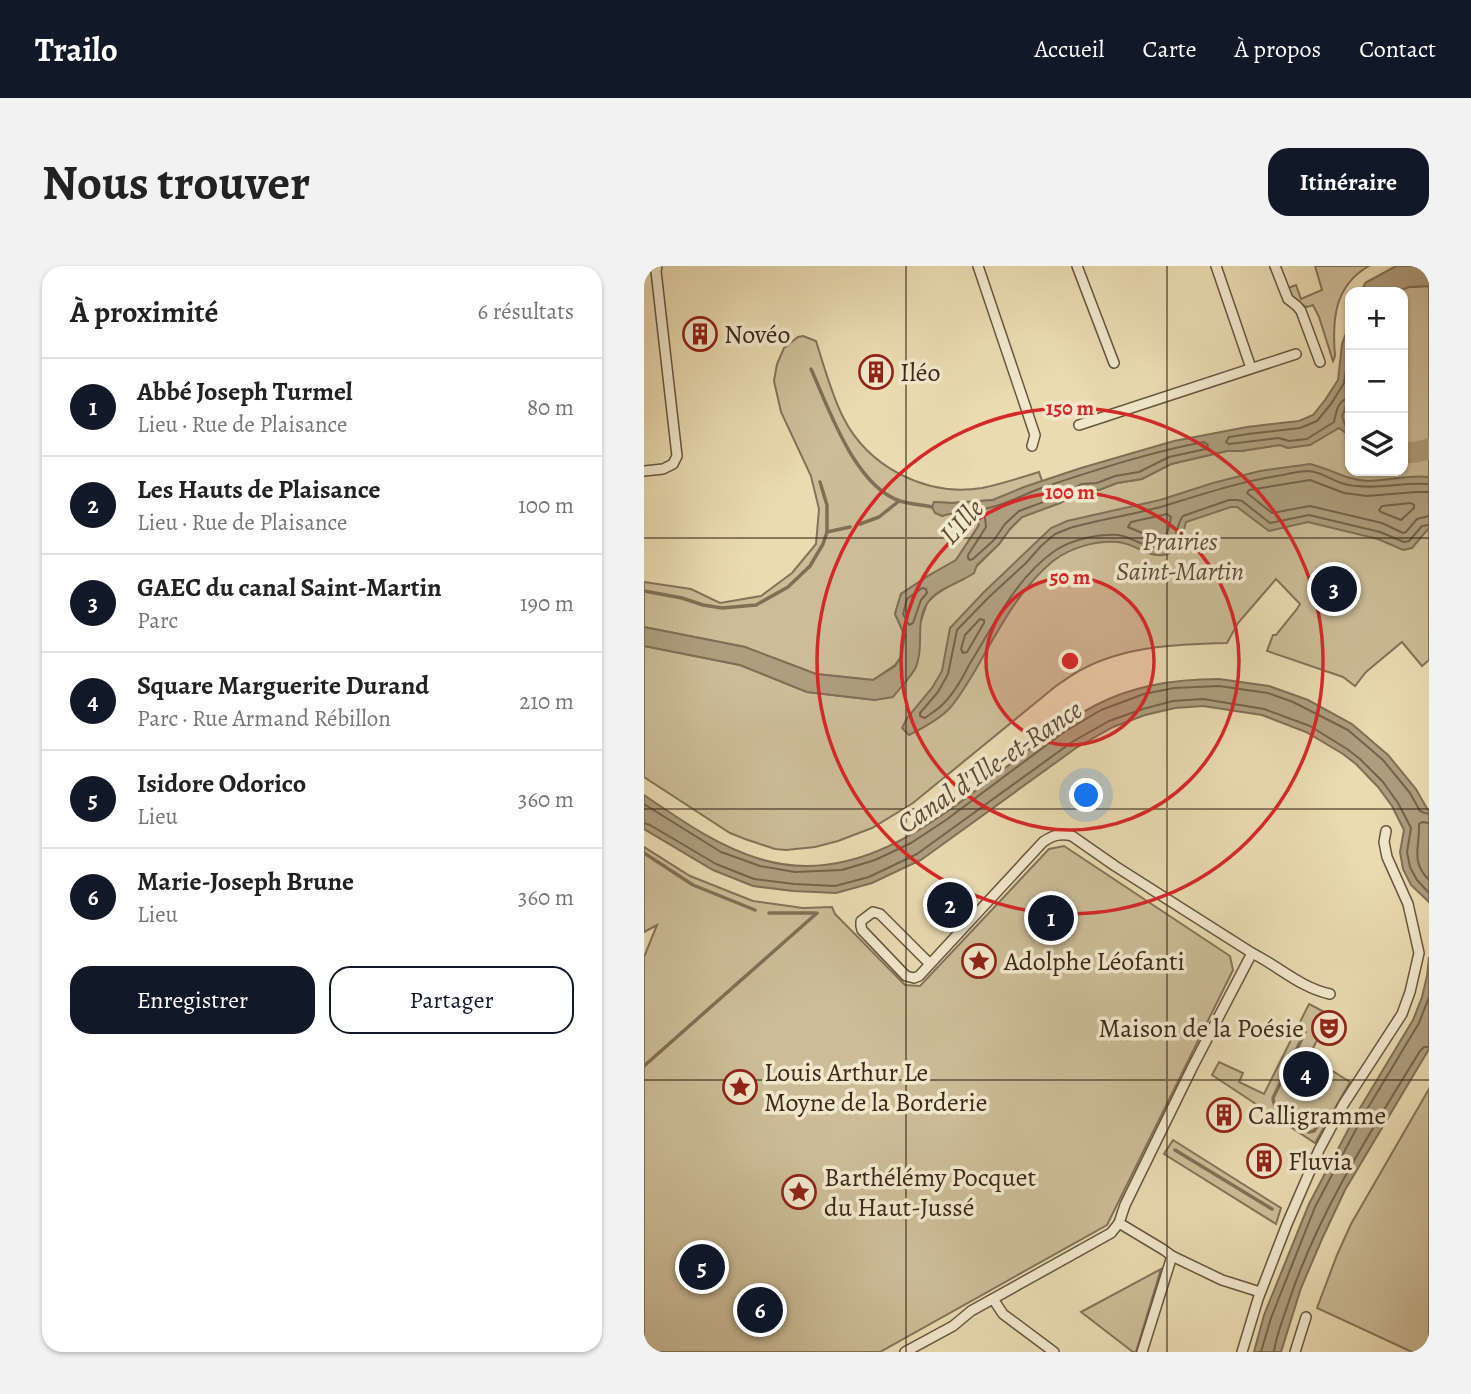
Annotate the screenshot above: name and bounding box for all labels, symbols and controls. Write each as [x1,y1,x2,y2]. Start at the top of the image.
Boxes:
text: Trailo [35,27,118,72]
text: Accueil [1034,33,1104,65]
text: Carte [1142,33,1197,65]
text: À propos [1235,33,1321,65]
text: Contact [1359,33,1436,65]
button: Itinéraire [1268,148,1429,216]
text: Nous trouver [42,149,310,216]
map controls [1345,287,1408,476]
button: + [1345,287,1408,350]
text: À proximité [70,292,218,332]
text: 6 résultats [477,296,574,327]
building icon: Novéo [681,315,719,353]
place label: Novéo [724,317,791,352]
button: − [1345,350,1408,413]
building icon: Iléo [857,353,895,391]
place label: Iléo [900,355,940,390]
text: Abbé Joseph Turmel [137,374,353,409]
text: 1 [89,392,97,423]
text: 80 m [527,392,574,423]
text: 150 m [1046,394,1095,422]
text: Lieu · Rue de Plaisance [137,409,347,440]
button: layers [1345,413,1408,476]
text: Les Hauts de Plaisance [137,472,381,507]
text: 100 m [1045,478,1095,506]
text: 2 [87,490,99,521]
text: 100 m [518,490,574,521]
water label: L'Ille [931,491,993,553]
text: Lieu · Rue de Plaisance [137,507,347,538]
park label: Prairies Saint-Martin [1116,524,1244,589]
text: 50 m [1050,563,1091,591]
pin: 3 [1311,563,1357,615]
text: GAEC du canal Saint-Martin [137,570,442,605]
text: 3 [88,588,98,619]
text: 190 m [520,588,574,619]
text: Parc [137,605,178,636]
centre of rings [1058,649,1082,673]
text: Square Marguerite Durand [137,668,429,703]
text: 4 [88,686,98,717]
text: 210 m [519,686,574,717]
water label: Canal d'Ille-et-Rance [890,691,1090,843]
text: Parc · Rue Armand Rébillon [137,703,391,734]
text: Isidore Odorico [137,766,306,801]
your location [1069,778,1103,812]
text: 5 [88,784,98,815]
text: 360 m [518,784,574,815]
text: Lieu [137,801,178,832]
text: Marie-Joseph Brune [137,864,354,899]
pin: 2 [927,879,973,931]
text: 6 [88,882,98,913]
text: 360 m [518,882,574,913]
pin: 1 [1028,892,1074,944]
text: Lieu [137,899,178,930]
place icon: Adolphe Léofanti [960,942,998,980]
place label: Adolphe Léofanti [1003,944,1185,979]
button: Enregistrer [70,966,315,1034]
button: Partager [329,966,574,1034]
theatre icon: Maison de la Poésie [1310,1009,1348,1047]
place label: Maison de la Poésie [1098,1011,1304,1046]
pin: 4 [1283,1048,1329,1100]
place label: Louis Arthur Le Moyne de la Borderie [764,1055,988,1120]
place icon: Louis Arthur Le Moyne de la Borderie [721,1068,759,1106]
building icon: Calligramme [1205,1096,1243,1134]
place label: Calligramme [1248,1098,1386,1133]
building icon: Fluvia [1245,1142,1283,1180]
place label: Fluvia [1288,1144,1353,1179]
place label: Barthélémy Pocquet du Haut-Jussé [824,1160,1036,1225]
place icon: Barthélémy Pocquet du Haut-Jussé [780,1173,818,1211]
pin: 5 [679,1241,725,1293]
pin: 6 [737,1284,783,1336]

